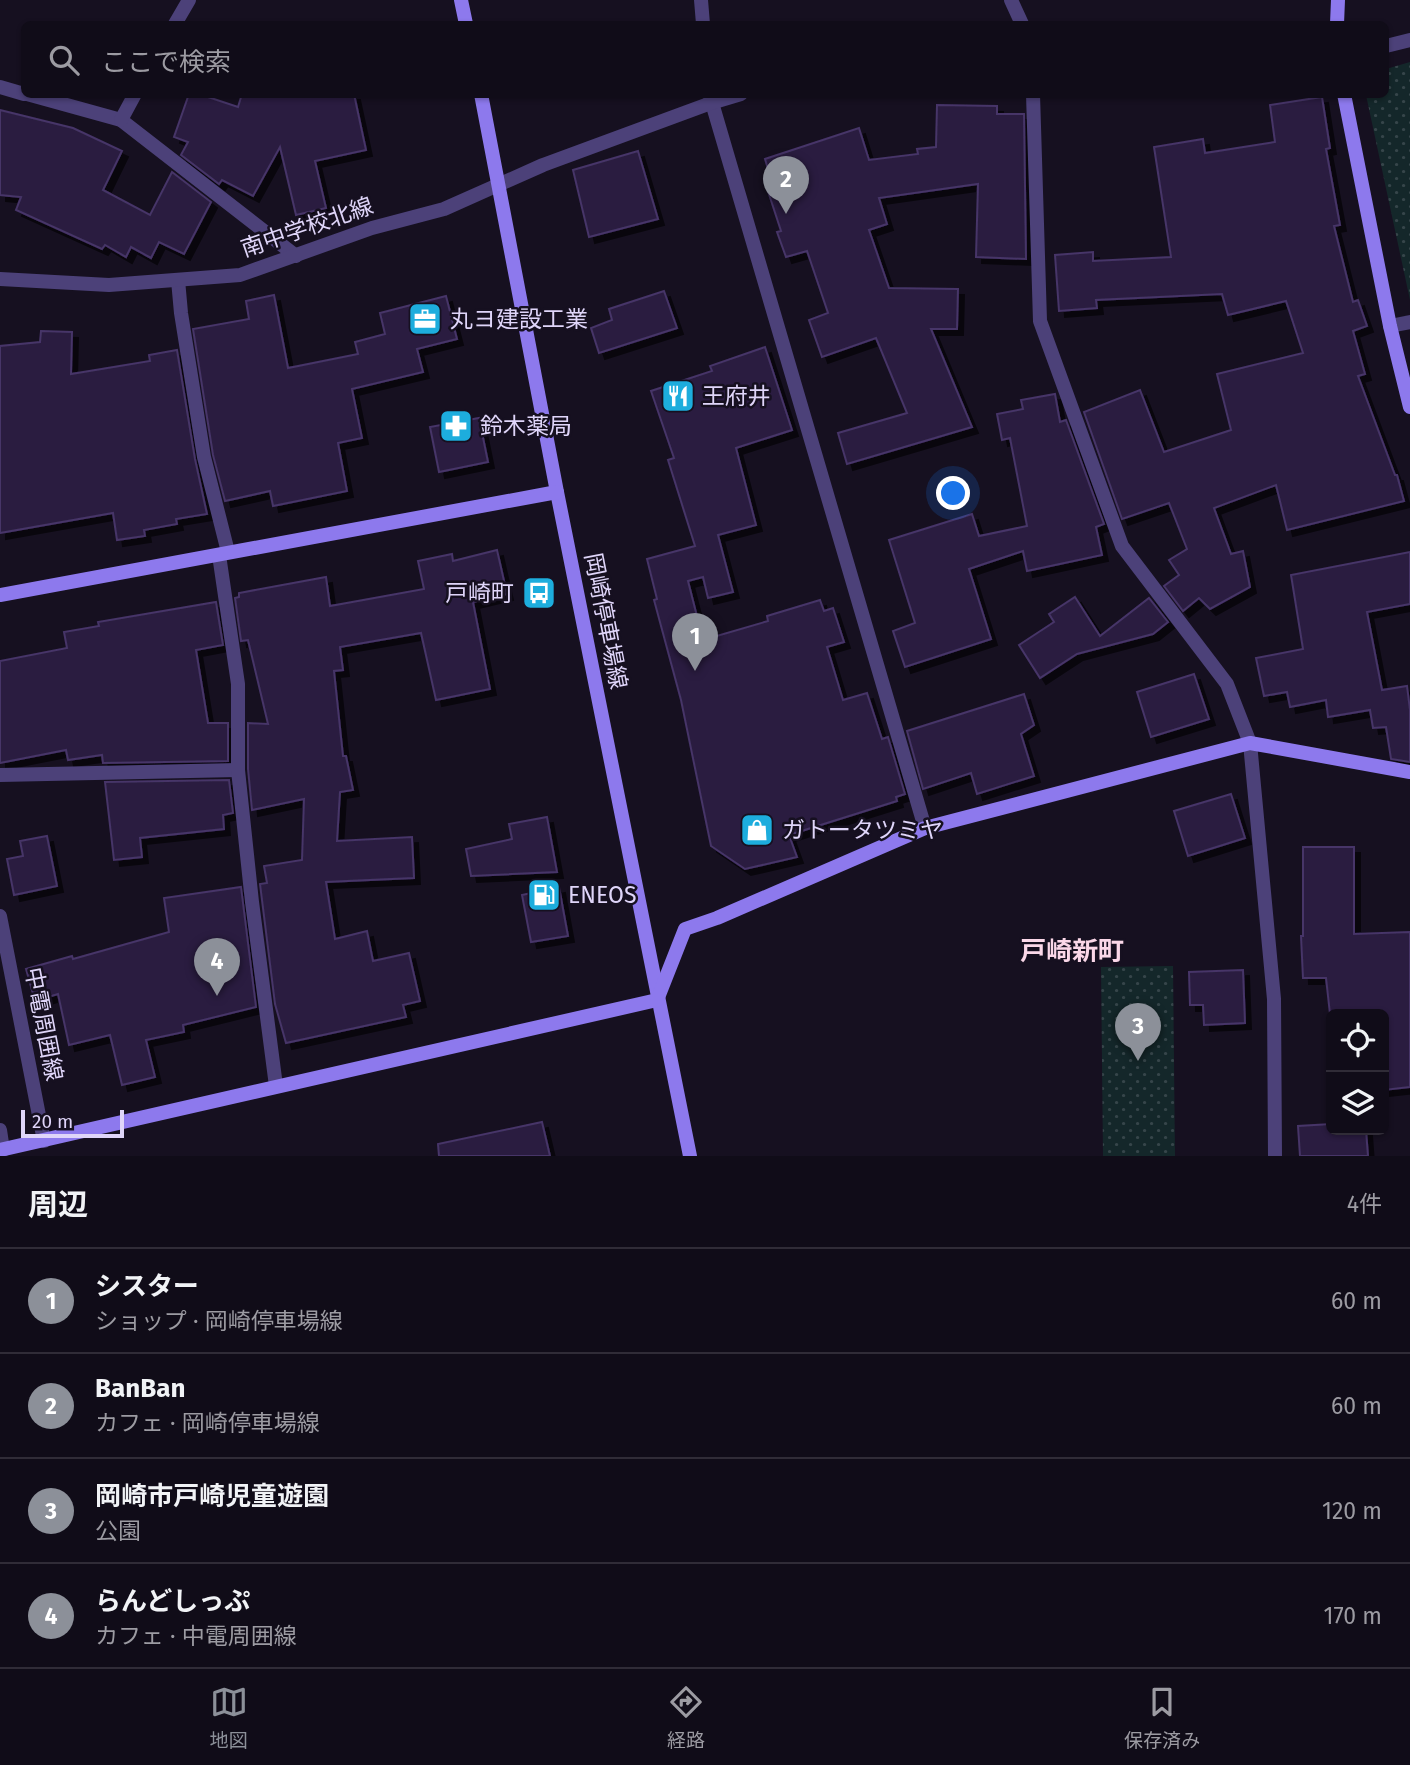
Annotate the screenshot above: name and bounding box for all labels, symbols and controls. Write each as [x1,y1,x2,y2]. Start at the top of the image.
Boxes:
search box [21,21,1389,98]
icon: search [45,41,83,79]
text: ここで検索 [101,47,231,78]
pin: 2 [763,156,809,214]
street label: 南中学校北線 [237,191,377,263]
office icon: 丸ヨ建設工業 [406,300,444,338]
place label: 丸ヨ建設工業 [450,305,588,333]
restaurant icon: 王府井 [659,377,697,415]
place label: 王府井 [702,382,771,410]
pharmacy icon: 鈴木薬局 [437,407,475,445]
place label: 鈴木薬局 [480,412,572,440]
your location [936,476,970,510]
street label: 岡崎停車場線 [579,551,633,691]
bus stop icon: 戸崎町 [520,574,558,612]
place label: 戸崎町 [445,579,514,607]
pin: 1 [672,613,718,671]
shop icon: ガトータツミヤ [738,811,776,849]
place label: ガトータツミヤ [782,816,943,844]
fuel station icon: ENEOS [525,876,563,914]
place label: ENEOS [568,881,637,909]
district label: 戸崎新町 [1020,936,1124,967]
pin: 4 [194,938,240,996]
street label: 中電周囲線 [19,965,69,1083]
pin: 3 [1115,1003,1161,1061]
map controls [1326,1009,1389,1135]
button: locate [1326,1009,1389,1072]
button: layers [1326,1072,1389,1135]
scale bar [21,1107,124,1139]
text: 20 m [32,1110,73,1133]
text: 周辺 [28,1187,88,1223]
text: 4件 [1347,1190,1382,1218]
text: シスター [95,1271,199,1302]
text: 1 [46,1287,56,1315]
text: 60 m [1331,1287,1382,1315]
text: ショップ · 岡崎停車場線 [95,1307,343,1335]
text: BanBan [95,1373,186,1404]
text: 2 [45,1392,57,1420]
text: 60 m [1331,1392,1382,1420]
text: カフェ · 岡崎停車場線 [95,1409,320,1437]
text: 岡崎市戸崎児童遊園 [95,1481,329,1512]
text: 3 [45,1497,57,1525]
text: 120 m [1322,1497,1382,1525]
text: 公園 [95,1517,141,1545]
text: らんどしっぷ [95,1586,250,1617]
text: 4 [45,1602,58,1630]
text: 170 m [1323,1602,1382,1630]
text: カフェ · 中電周囲線 [95,1622,297,1650]
tab: 地図 [210,1683,248,1752]
tab: 経路 [667,1683,705,1752]
tab: 保存済み [1124,1683,1200,1752]

